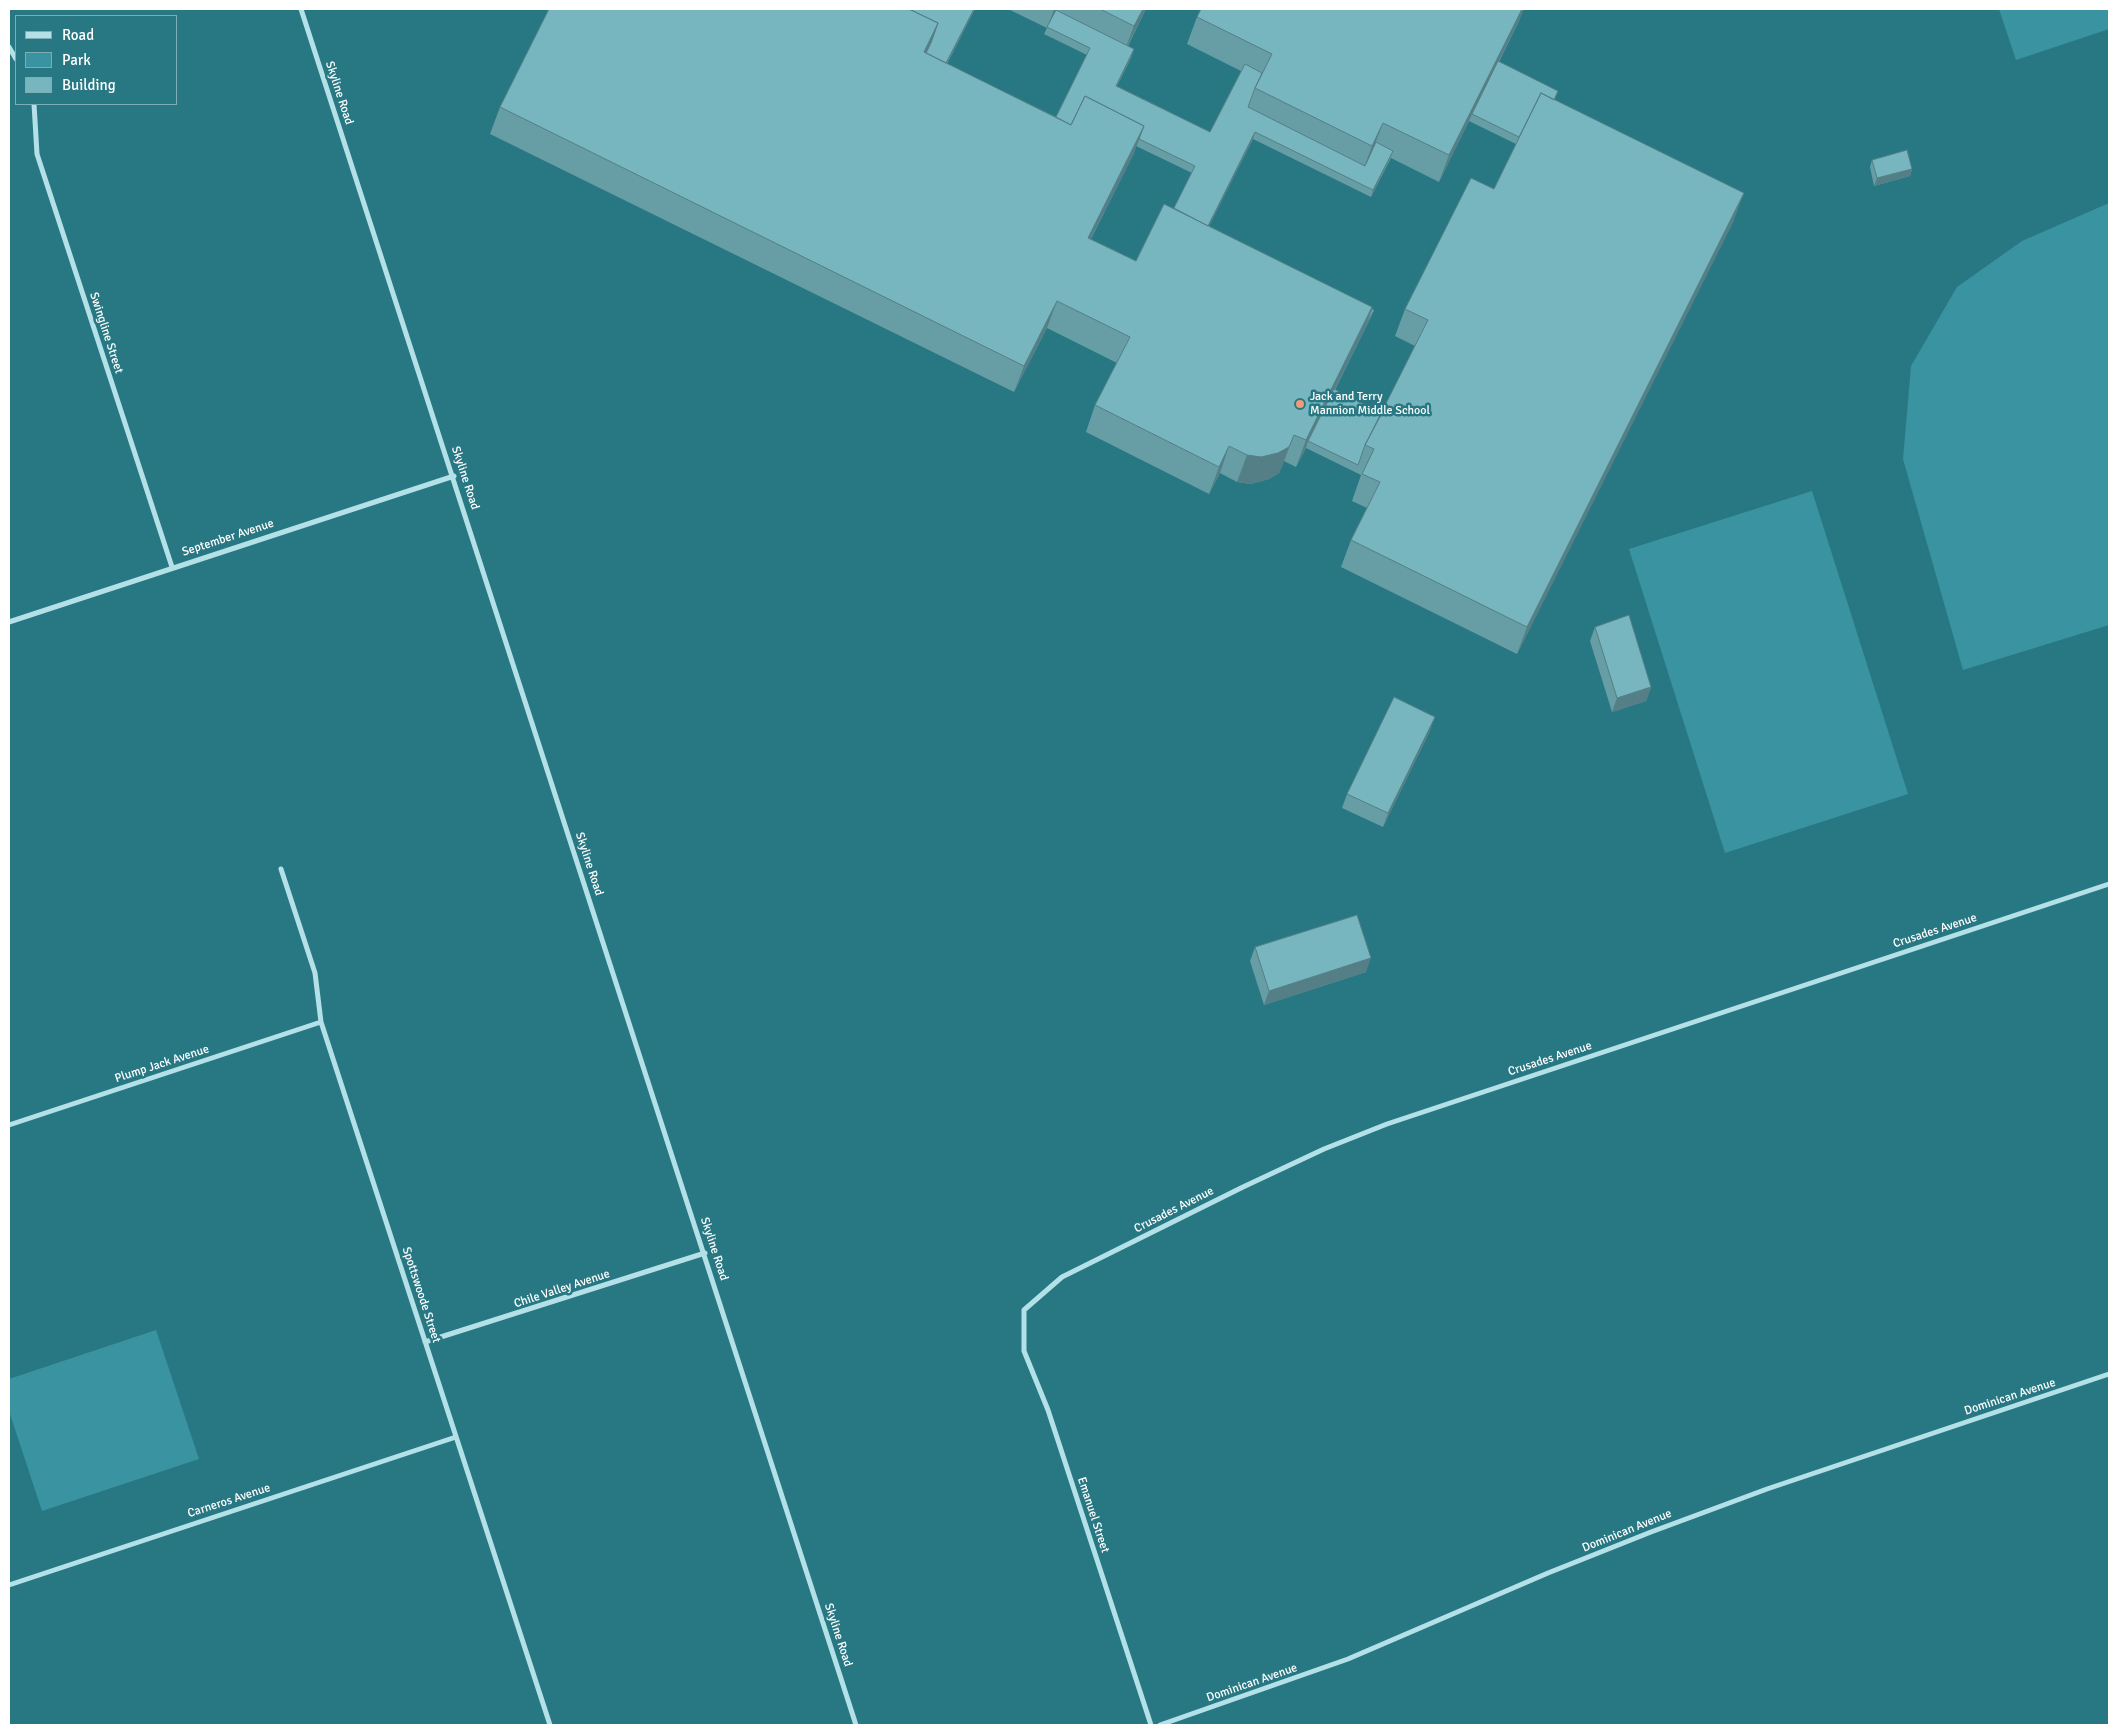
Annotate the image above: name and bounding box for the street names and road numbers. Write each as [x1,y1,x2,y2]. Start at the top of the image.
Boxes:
street label: Skyline Road [322,59,356,127]
street label: Swingline Street [86,291,126,375]
street label: Skyline Road [448,444,482,512]
street label: September Avenue [180,516,276,560]
street label: Skyline Road [572,830,606,898]
street label: Crusades Avenue [1891,911,1979,951]
street label: Crusades Avenue [1506,1039,1594,1079]
street label: Plump Jack Avenue [113,1042,211,1086]
street label: Crusades Avenue [1132,1184,1216,1236]
street label: Skyline Road [697,1215,731,1283]
street label: Spottswoode Street [399,1245,443,1345]
street label: Chile Valley Avenue [512,1267,612,1311]
street label: Dominican Avenue [1963,1375,2057,1419]
street label: Emanuel Street [1074,1475,1112,1555]
street label: Carneros Avenue [186,1481,272,1521]
street label: Dominican Avenue [1580,1507,1674,1555]
street label: Skyline Road [821,1601,855,1669]
street label: Dominican Avenue [1205,1661,1299,1705]

